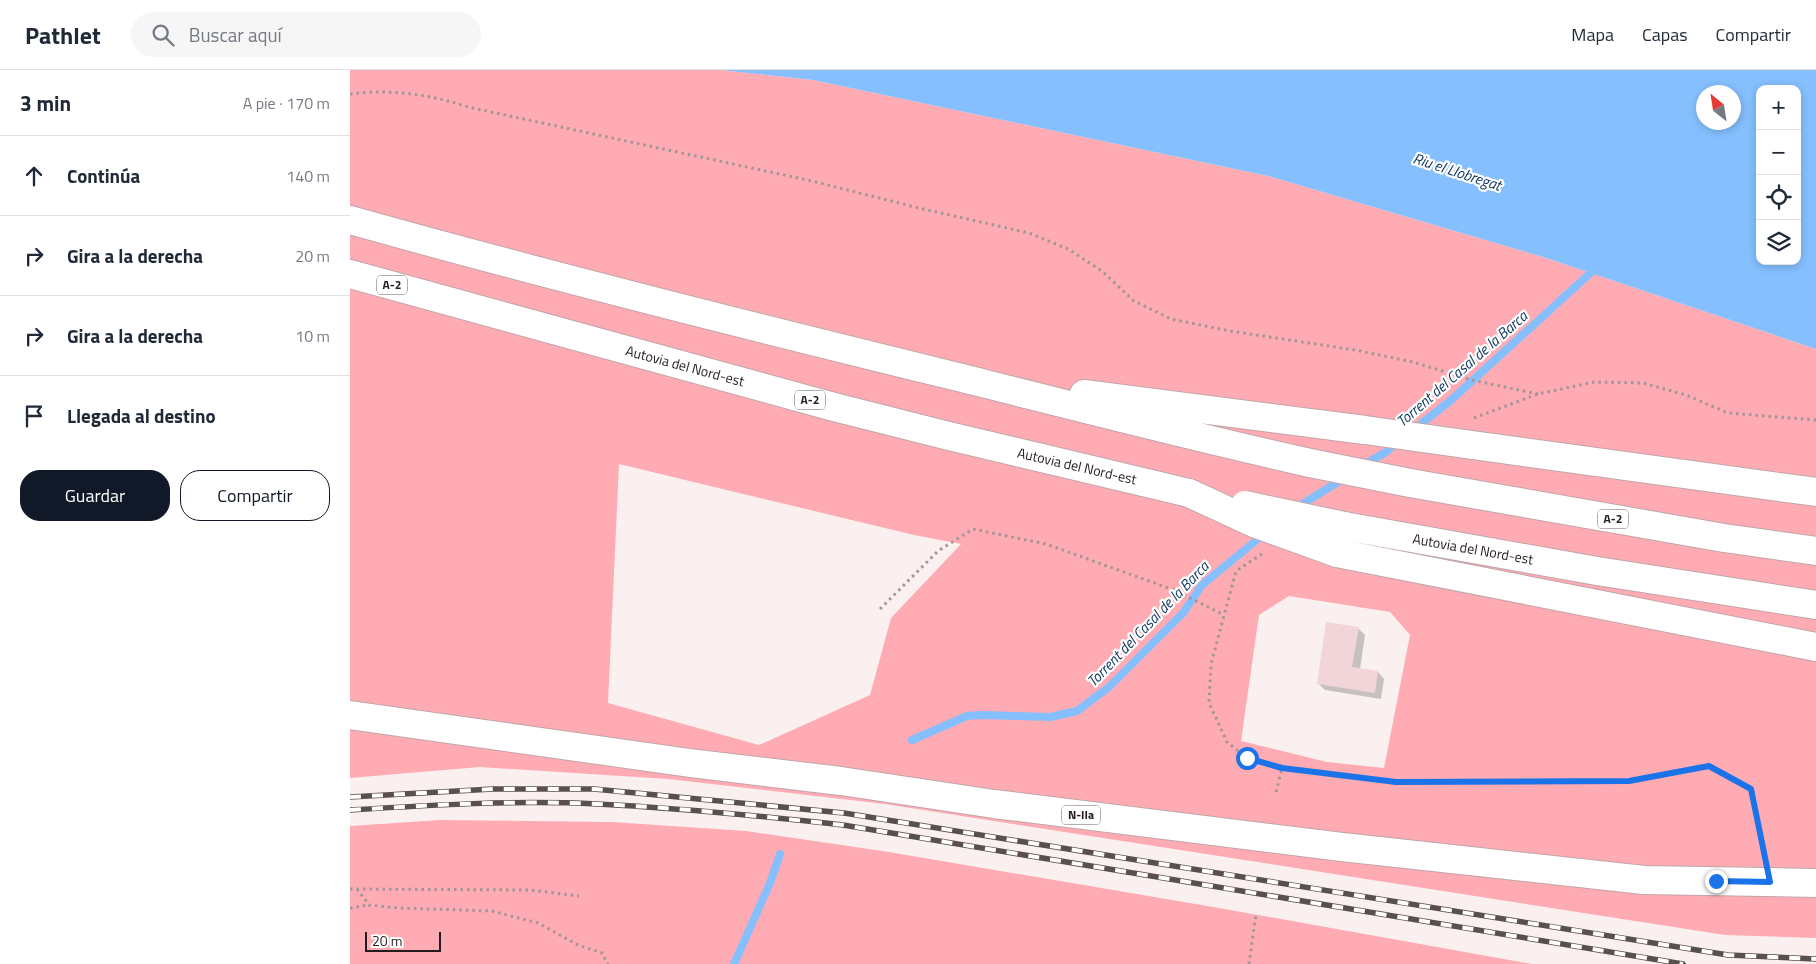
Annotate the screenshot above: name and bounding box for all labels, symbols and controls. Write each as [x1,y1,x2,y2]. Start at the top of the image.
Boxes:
search box [131,12,481,57]
text: Pathlet [25,17,101,53]
text: Buscar aquí [189,20,282,49]
icon: search [149,21,177,49]
text: Mapa [1571,21,1614,48]
text: Capas [1642,21,1688,48]
text: Compartir [1716,21,1791,48]
north arrow [1696,85,1741,130]
map controls [1756,85,1801,265]
button: + [1756,85,1801,130]
text: 3 min [20,87,71,119]
text: A pie · 170 m [243,91,330,115]
button: − [1756,130,1801,175]
water label: Riu el Llobregat [1410,147,1506,197]
text: Continúa [67,161,140,190]
icon: ahead [20,162,48,190]
text: 140 m [286,164,330,188]
button: locate [1756,175,1801,220]
button: layers [1756,220,1801,265]
text: Gira a la derecha [67,241,203,270]
icon: right [20,242,48,270]
text: 20 m [295,244,330,268]
road number: A-2 [377,276,407,294]
water label: Torrent del Casal de la Barca [1391,304,1533,432]
text: Gira a la derecha [67,321,203,350]
icon: right [20,322,48,350]
text: 10 m [295,324,330,348]
street label: Autovia del Nord-est [623,340,747,391]
road number: A-2 [795,390,825,410]
text: Llegada al destino [67,401,216,430]
icon: arrive [20,402,48,430]
street label: Autovia del Nord-est [1015,442,1139,489]
button: Guardar [20,470,170,521]
button: Compartir [180,470,330,521]
road number: A-2 [1598,509,1628,528]
street label: Autovia del Nord-est [1411,528,1535,569]
water label: Torrent del Casal de la Barca [1081,554,1215,692]
route start [1236,747,1259,770]
road number: N-IIa [1062,806,1100,824]
route end [1705,870,1728,893]
scale bar [365,929,441,952]
text: 20 m [372,930,402,951]

